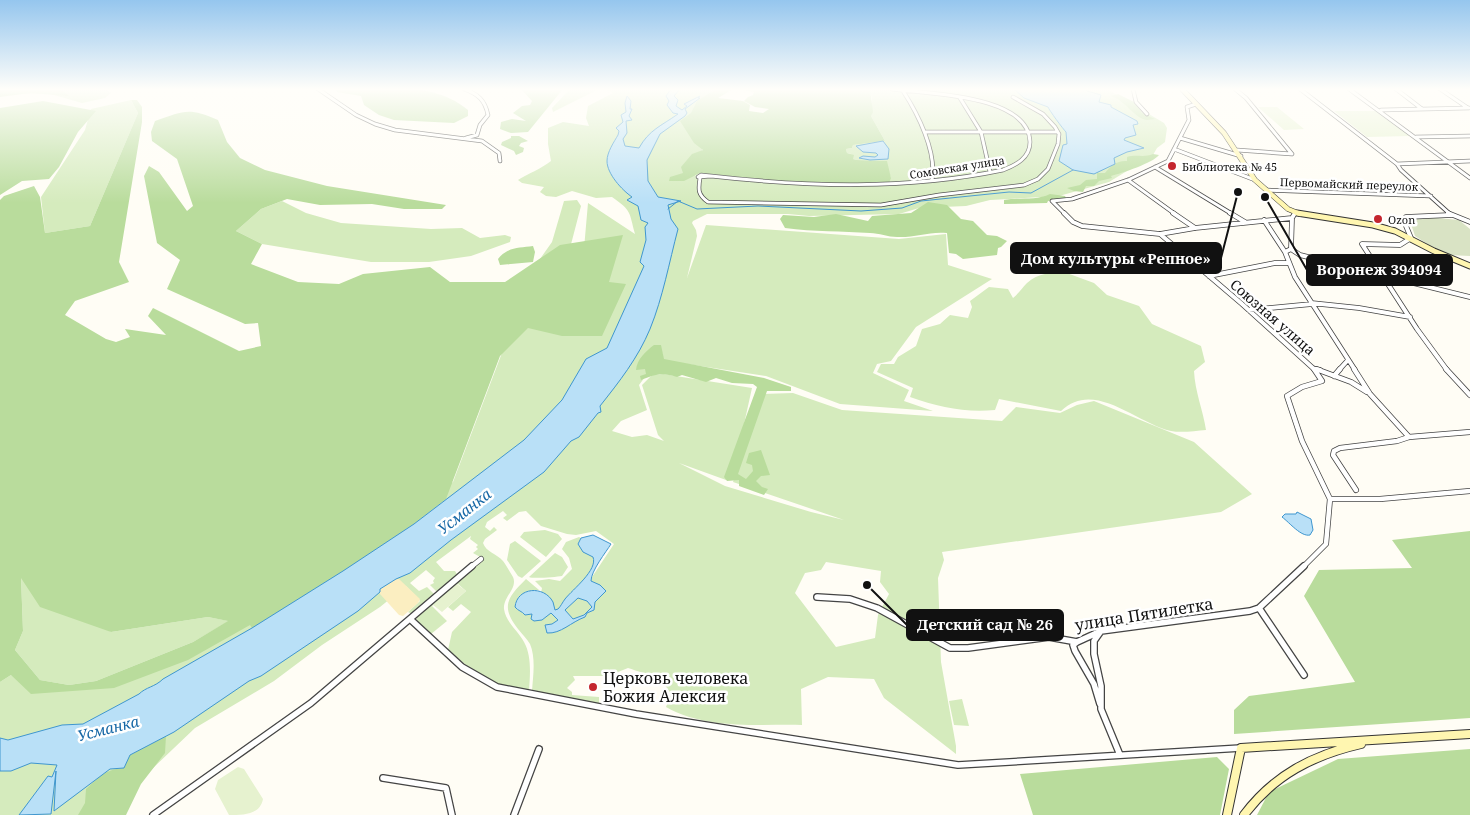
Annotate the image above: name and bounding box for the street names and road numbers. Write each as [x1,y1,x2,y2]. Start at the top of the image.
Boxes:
street label: Сомовская улица [908,152,1006,182]
street label: Первомайский переулок [1280,174,1419,194]
street label: Союзная улица [1226,275,1320,359]
street label: улица Пятилетка [1073,592,1215,636]

